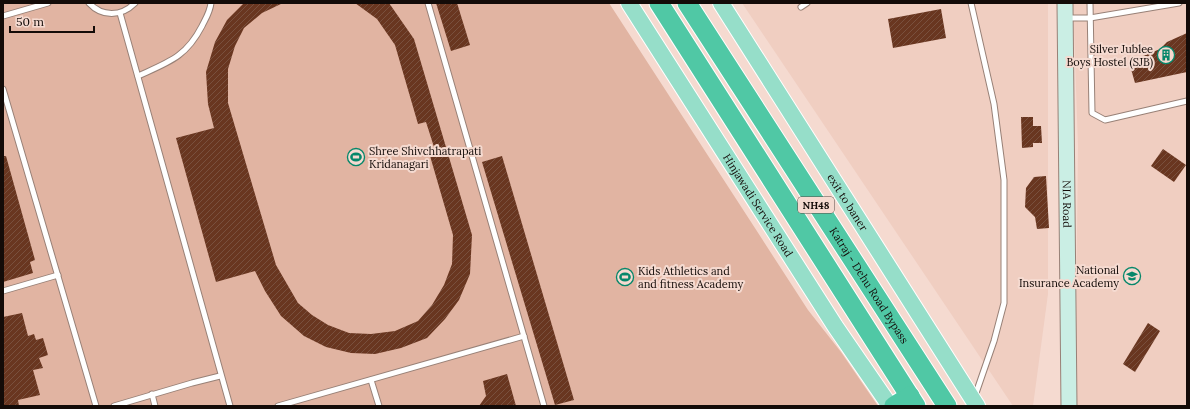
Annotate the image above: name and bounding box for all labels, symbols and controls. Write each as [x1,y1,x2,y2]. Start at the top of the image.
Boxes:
scale bar [10,8,94,34]
text: 50 m [16,14,44,29]
place label: Silver Jublee Boys Hostel (SJB) [1067,42,1153,70]
building icon: Silver Jublee Boys Hostel (SJB) [1156,45,1176,65]
place label: Shree Shivchhatrapati Kridanagari [369,144,481,171]
sports icon: Shree Shivchhatrapati Kridanagari [346,147,366,167]
street label: Hinjawadi Service Road [720,151,796,260]
street label: exit to baner [824,171,871,234]
street label: NIA Road [1060,180,1074,228]
road number: NH48 [798,197,834,213]
street label: Katraj - Dehu Road Bypass [827,225,912,346]
place label: National Insurance Academy [1019,263,1119,290]
place label: Kids Athletics and and fitness Academy [638,264,744,291]
school or university icon: National Insurance Academy [1122,266,1142,286]
sports icon: Kids Athletics and and fitness Academy [615,267,635,287]

